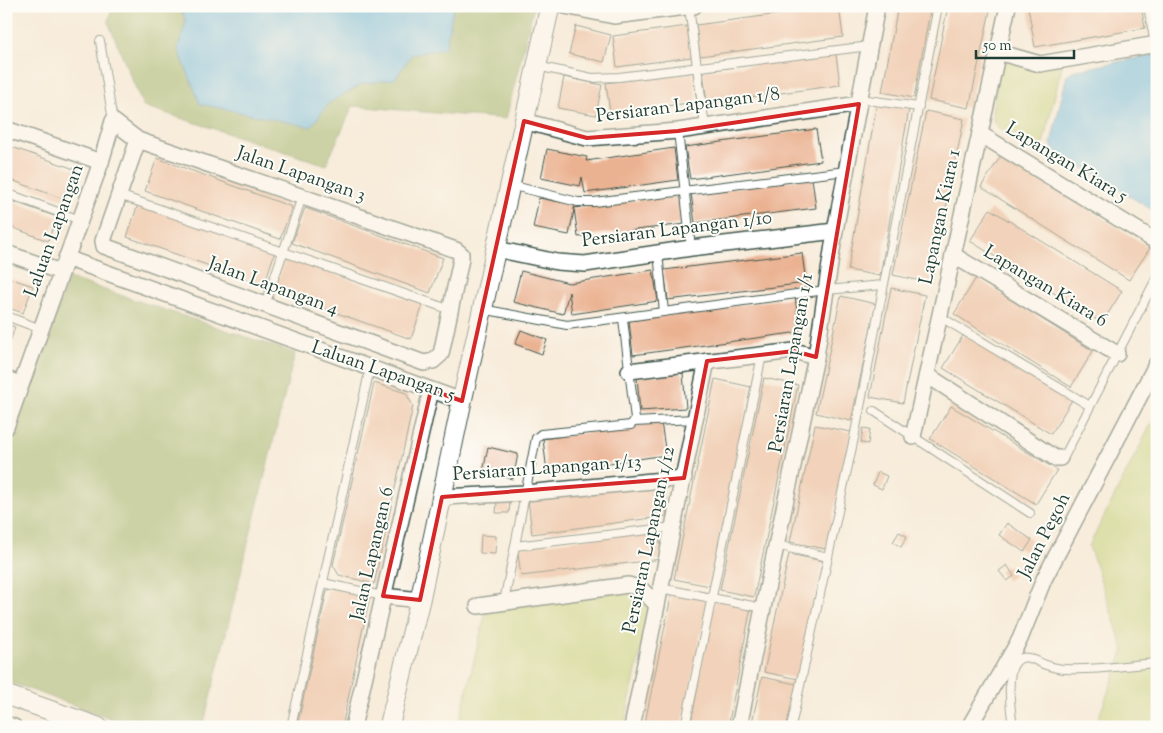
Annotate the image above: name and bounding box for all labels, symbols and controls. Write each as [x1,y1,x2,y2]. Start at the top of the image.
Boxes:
scale bar [976,28,1073,60]
text: 50 m [982,36,1012,57]
street label: Persiaran Lapangan 1/8 [595,81,781,131]
street label: Lapangan Kiara 5 [1000,116,1132,210]
street label: Jalan Lapangan 3 [232,140,369,210]
street label: Lapangan Kiara 1 [913,146,969,287]
street label: Laluan Lapangan [18,161,92,301]
street label: Persiaran Lapangan 1/10 [580,205,774,255]
street label: Lapangan Kiara 6 [978,239,1112,335]
street label: Jalan Lapangan 4 [203,251,342,323]
street label: Persiaran Lapangan 1/1 [763,271,821,455]
street label: Laluan Lapangan 5 [307,335,459,409]
street label: Persiaran Lapangan 1/12 [617,444,683,636]
street label: Persiaran Lapangan 1/13 [452,449,642,489]
street label: Jalan Lapangan 6 [344,484,402,625]
street label: Jalan Pegoh [1011,488,1078,584]

